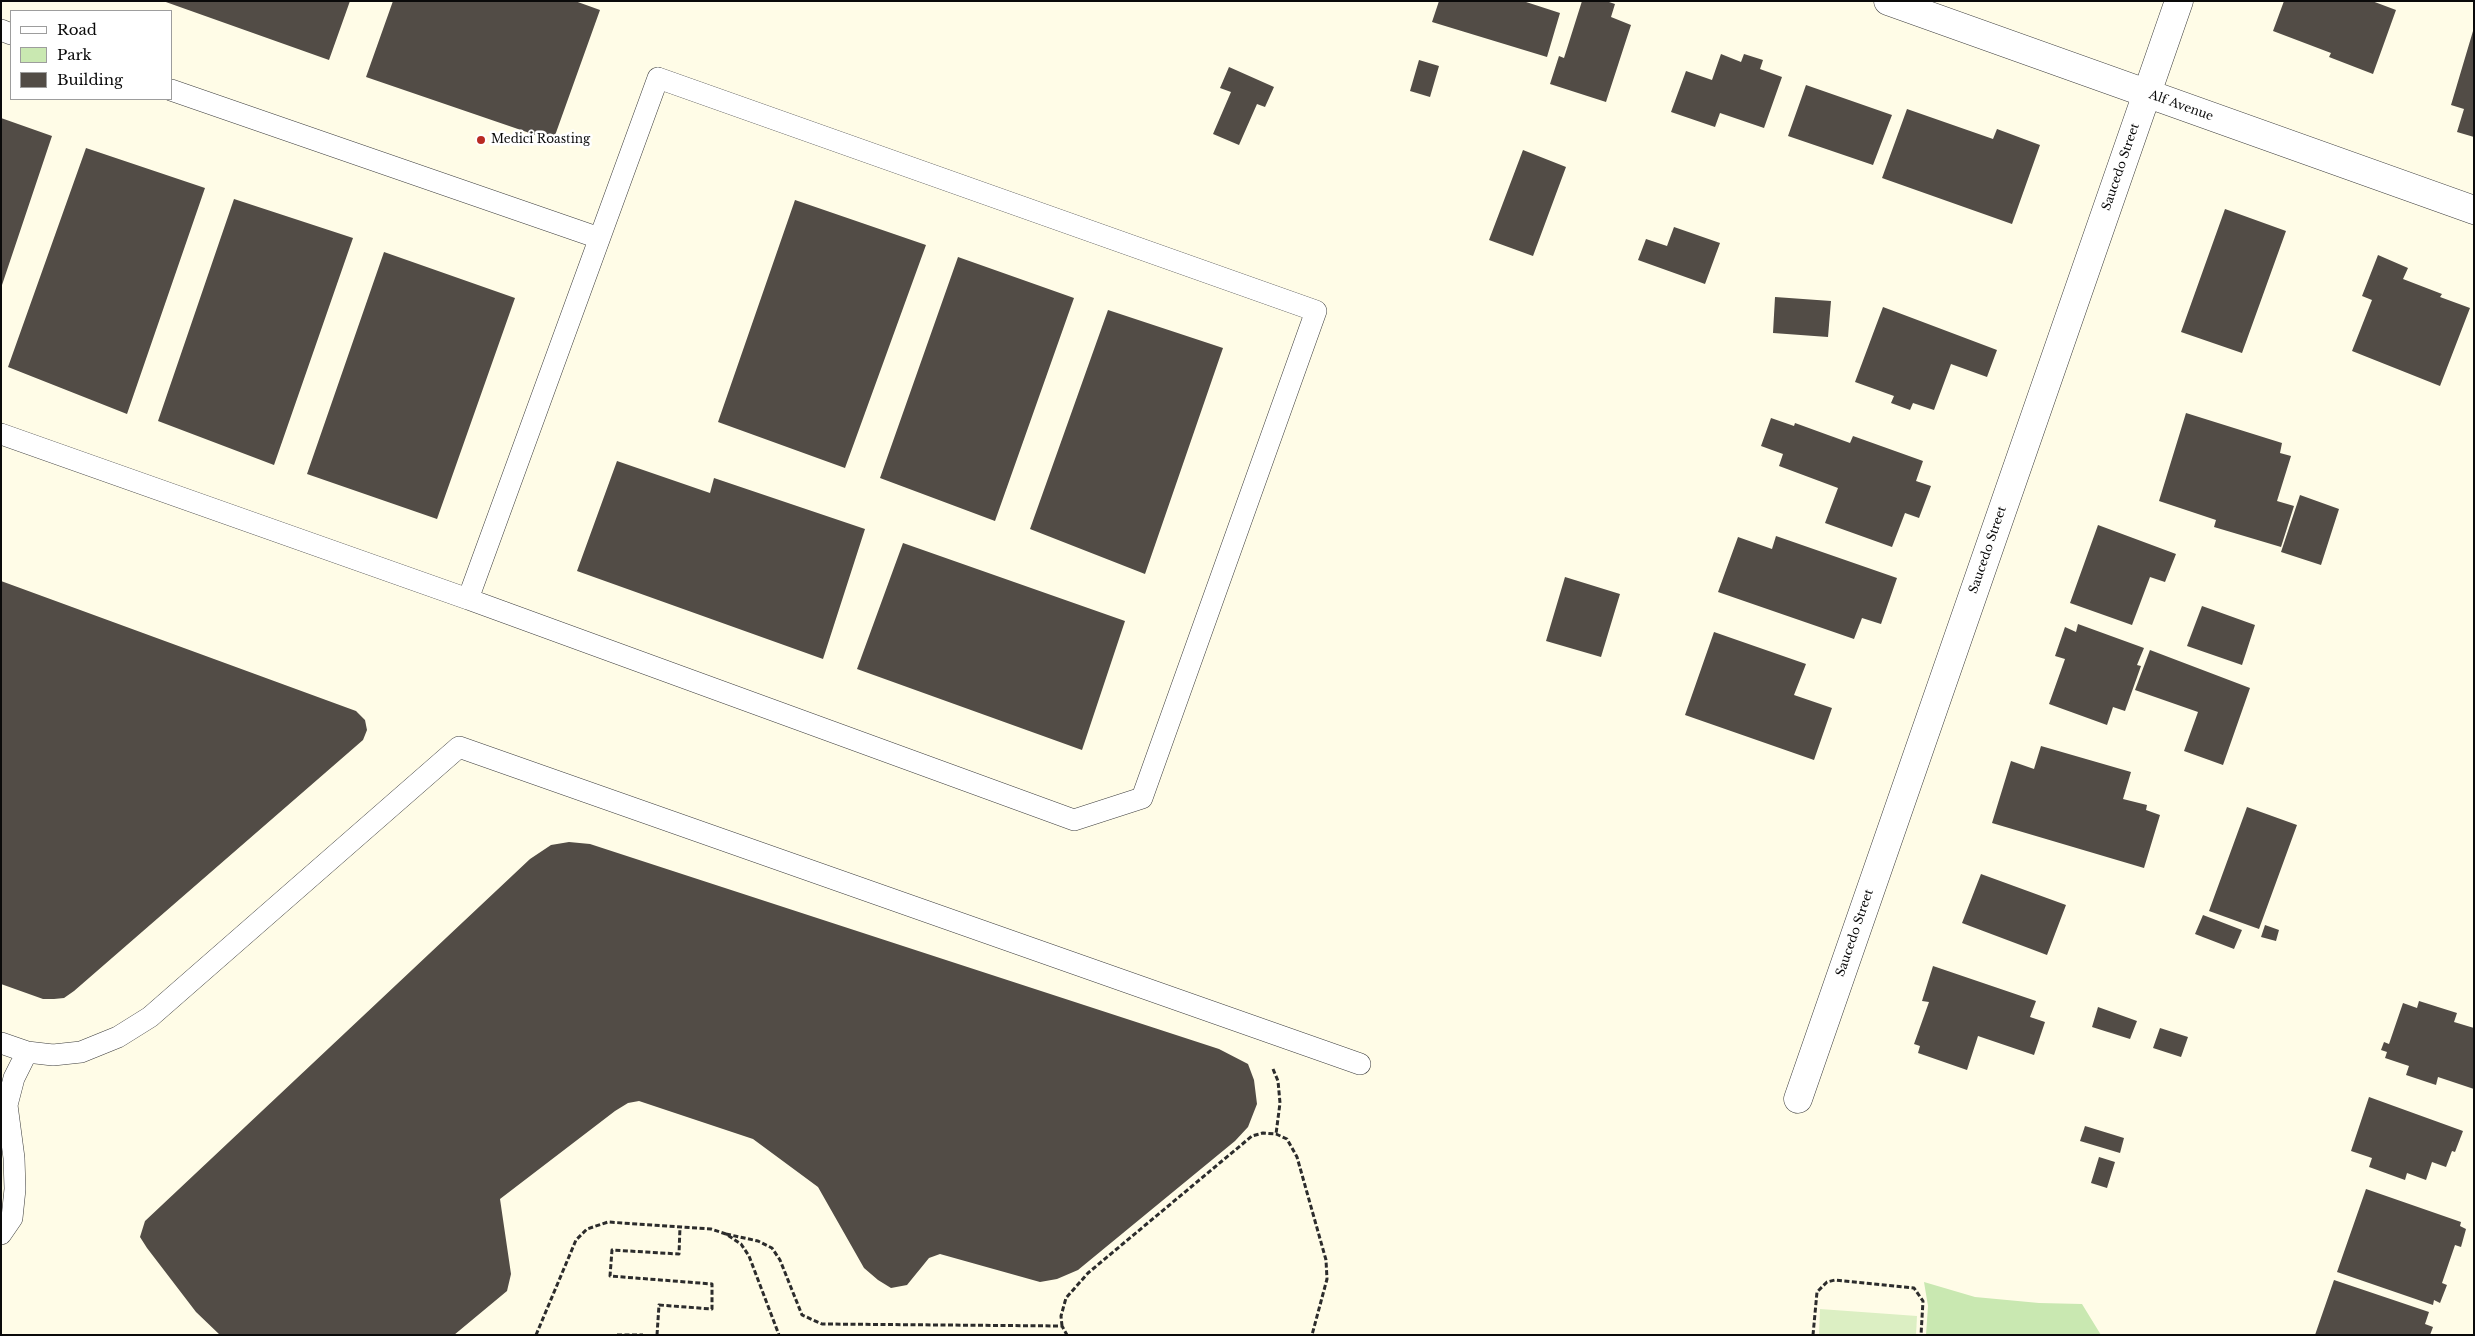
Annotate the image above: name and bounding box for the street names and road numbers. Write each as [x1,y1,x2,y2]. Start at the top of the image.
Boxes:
street label: Alf Avenue [2147,88,2215,124]
street label: Saucedo Street [2099,122,2143,212]
street label: Saucedo Street [1966,505,2010,595]
street label: Saucedo Street [1833,888,1877,978]

